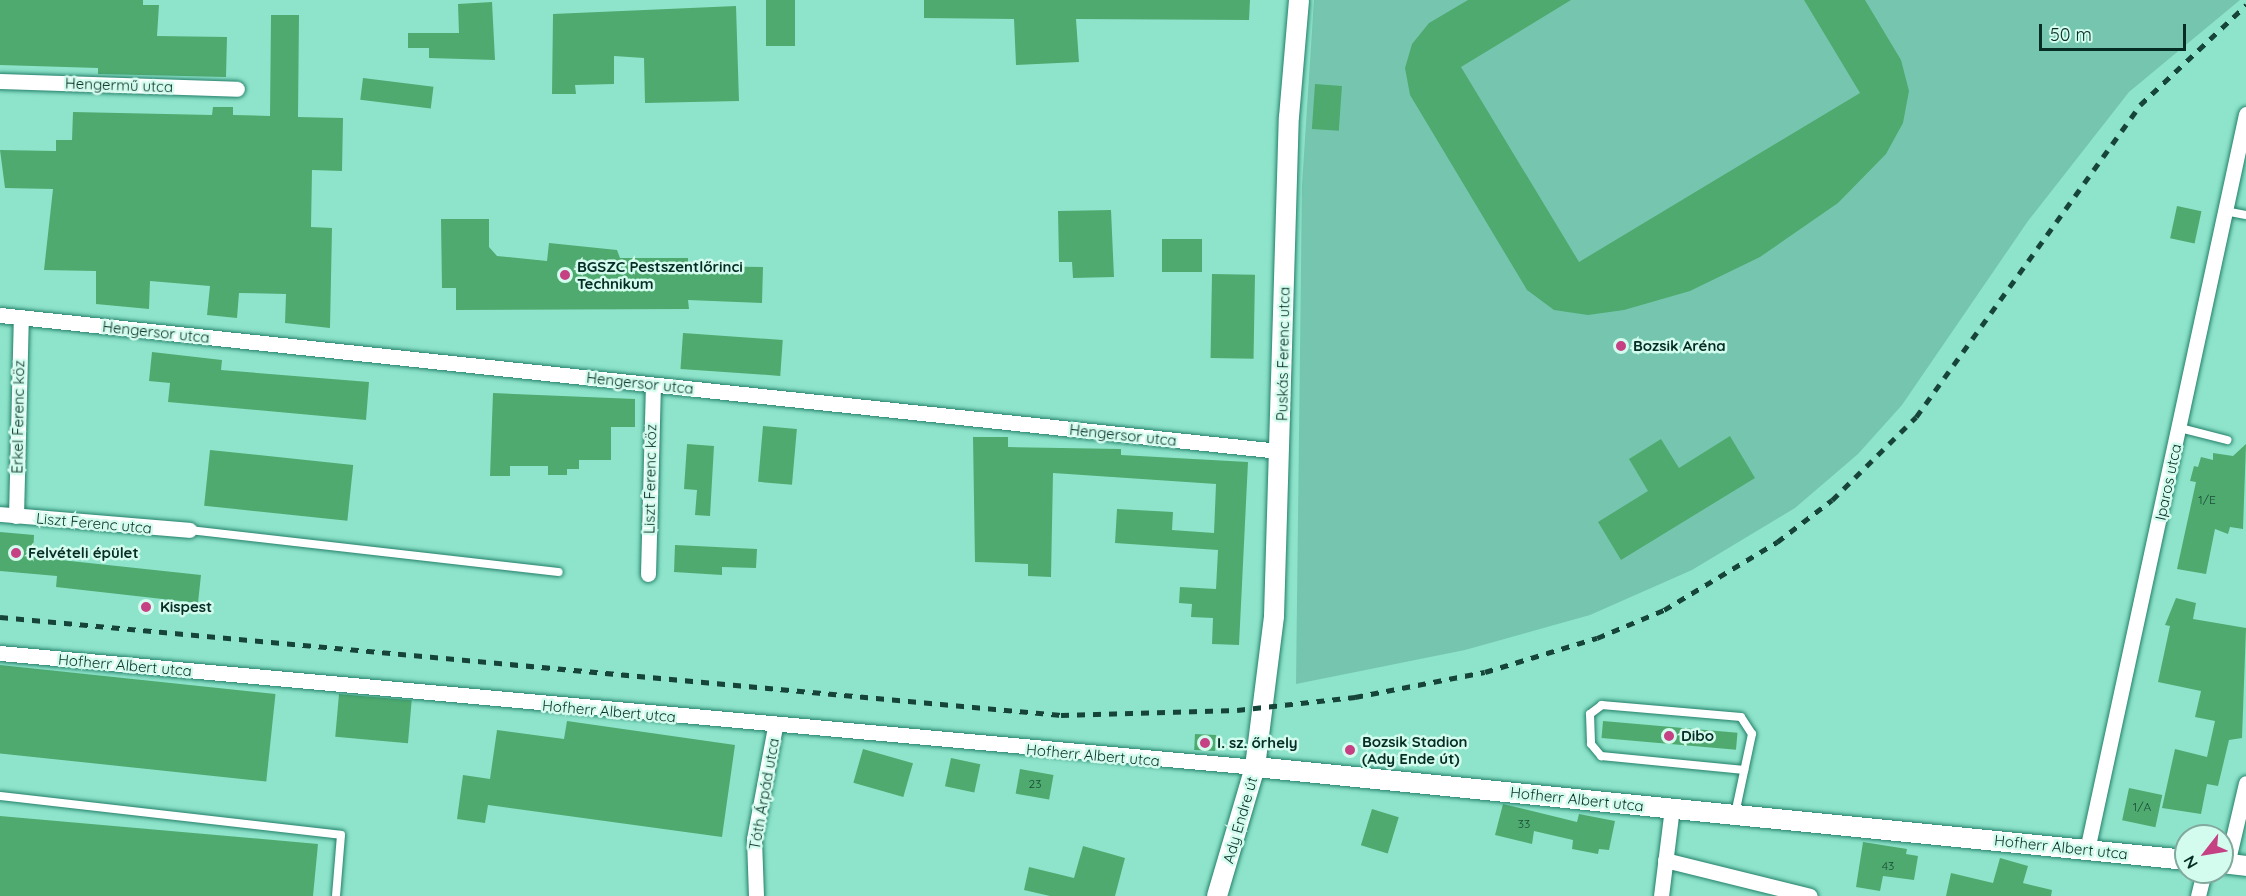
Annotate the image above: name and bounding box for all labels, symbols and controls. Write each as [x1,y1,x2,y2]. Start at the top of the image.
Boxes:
scale bar [2042,12,2189,50]
text: 50 m [2050,23,2092,46]
street label: Hengermű utca [65,74,173,96]
place label: BGSZC Pestszentlőrinci Technikum [577,257,743,292]
marker: BGSZC Pestszentlőrinci Technikum [558,268,572,282]
street label: Puskás Ferenc utca [1273,287,1293,421]
street label: Hengersor utca [102,317,210,347]
place label: Bozsik Aréna [1633,337,1726,355]
marker: Bozsik Aréna [1614,339,1628,353]
street label: Erkel Ferenc köz [8,360,28,474]
street label: Hengersor utca [586,368,694,398]
street label: Hengersor utca [1069,420,1177,450]
street label: Liszt Ferenc köz [640,424,660,534]
street label: Iparos utca [2151,442,2185,522]
house number: 1/E [2198,493,2216,507]
street label: Liszt Ferenc utca [35,509,153,537]
place label: Felvételi épület [28,544,139,562]
marker: Felvételi épület [9,546,23,560]
marker: Kispest [137,598,155,616]
place label: Kispest [160,598,212,616]
street label: Hofherr Albert utca [57,650,193,680]
street label: Hofherr Albert utca [541,696,677,726]
place label: Dibo [1681,727,1714,745]
marker: Dibo [1662,729,1676,743]
place label: Bozsik Stadion (Ady Ende út) [1362,732,1468,767]
place label: I. sz. őrhely [1217,734,1298,752]
marker: I. sz. őrhely [1198,736,1212,750]
street label: Tóth Árpád utca [745,737,783,851]
street label: Hofherr Albert utca [1025,740,1161,770]
marker: Bozsik Stadion (Ady Ende út) [1343,743,1357,757]
street label: Ady Endre út [1219,775,1261,865]
house number: 23 [1029,777,1041,791]
street label: Hofherr Albert utca [1509,783,1645,815]
house number: 1/A [2133,800,2151,814]
house number: 33 [1518,817,1530,831]
north arrow [2174,824,2234,884]
street label: Hofherr Albert utca [1993,831,2129,863]
text: N [2179,852,2202,872]
house number: 43 [1882,859,1894,873]

